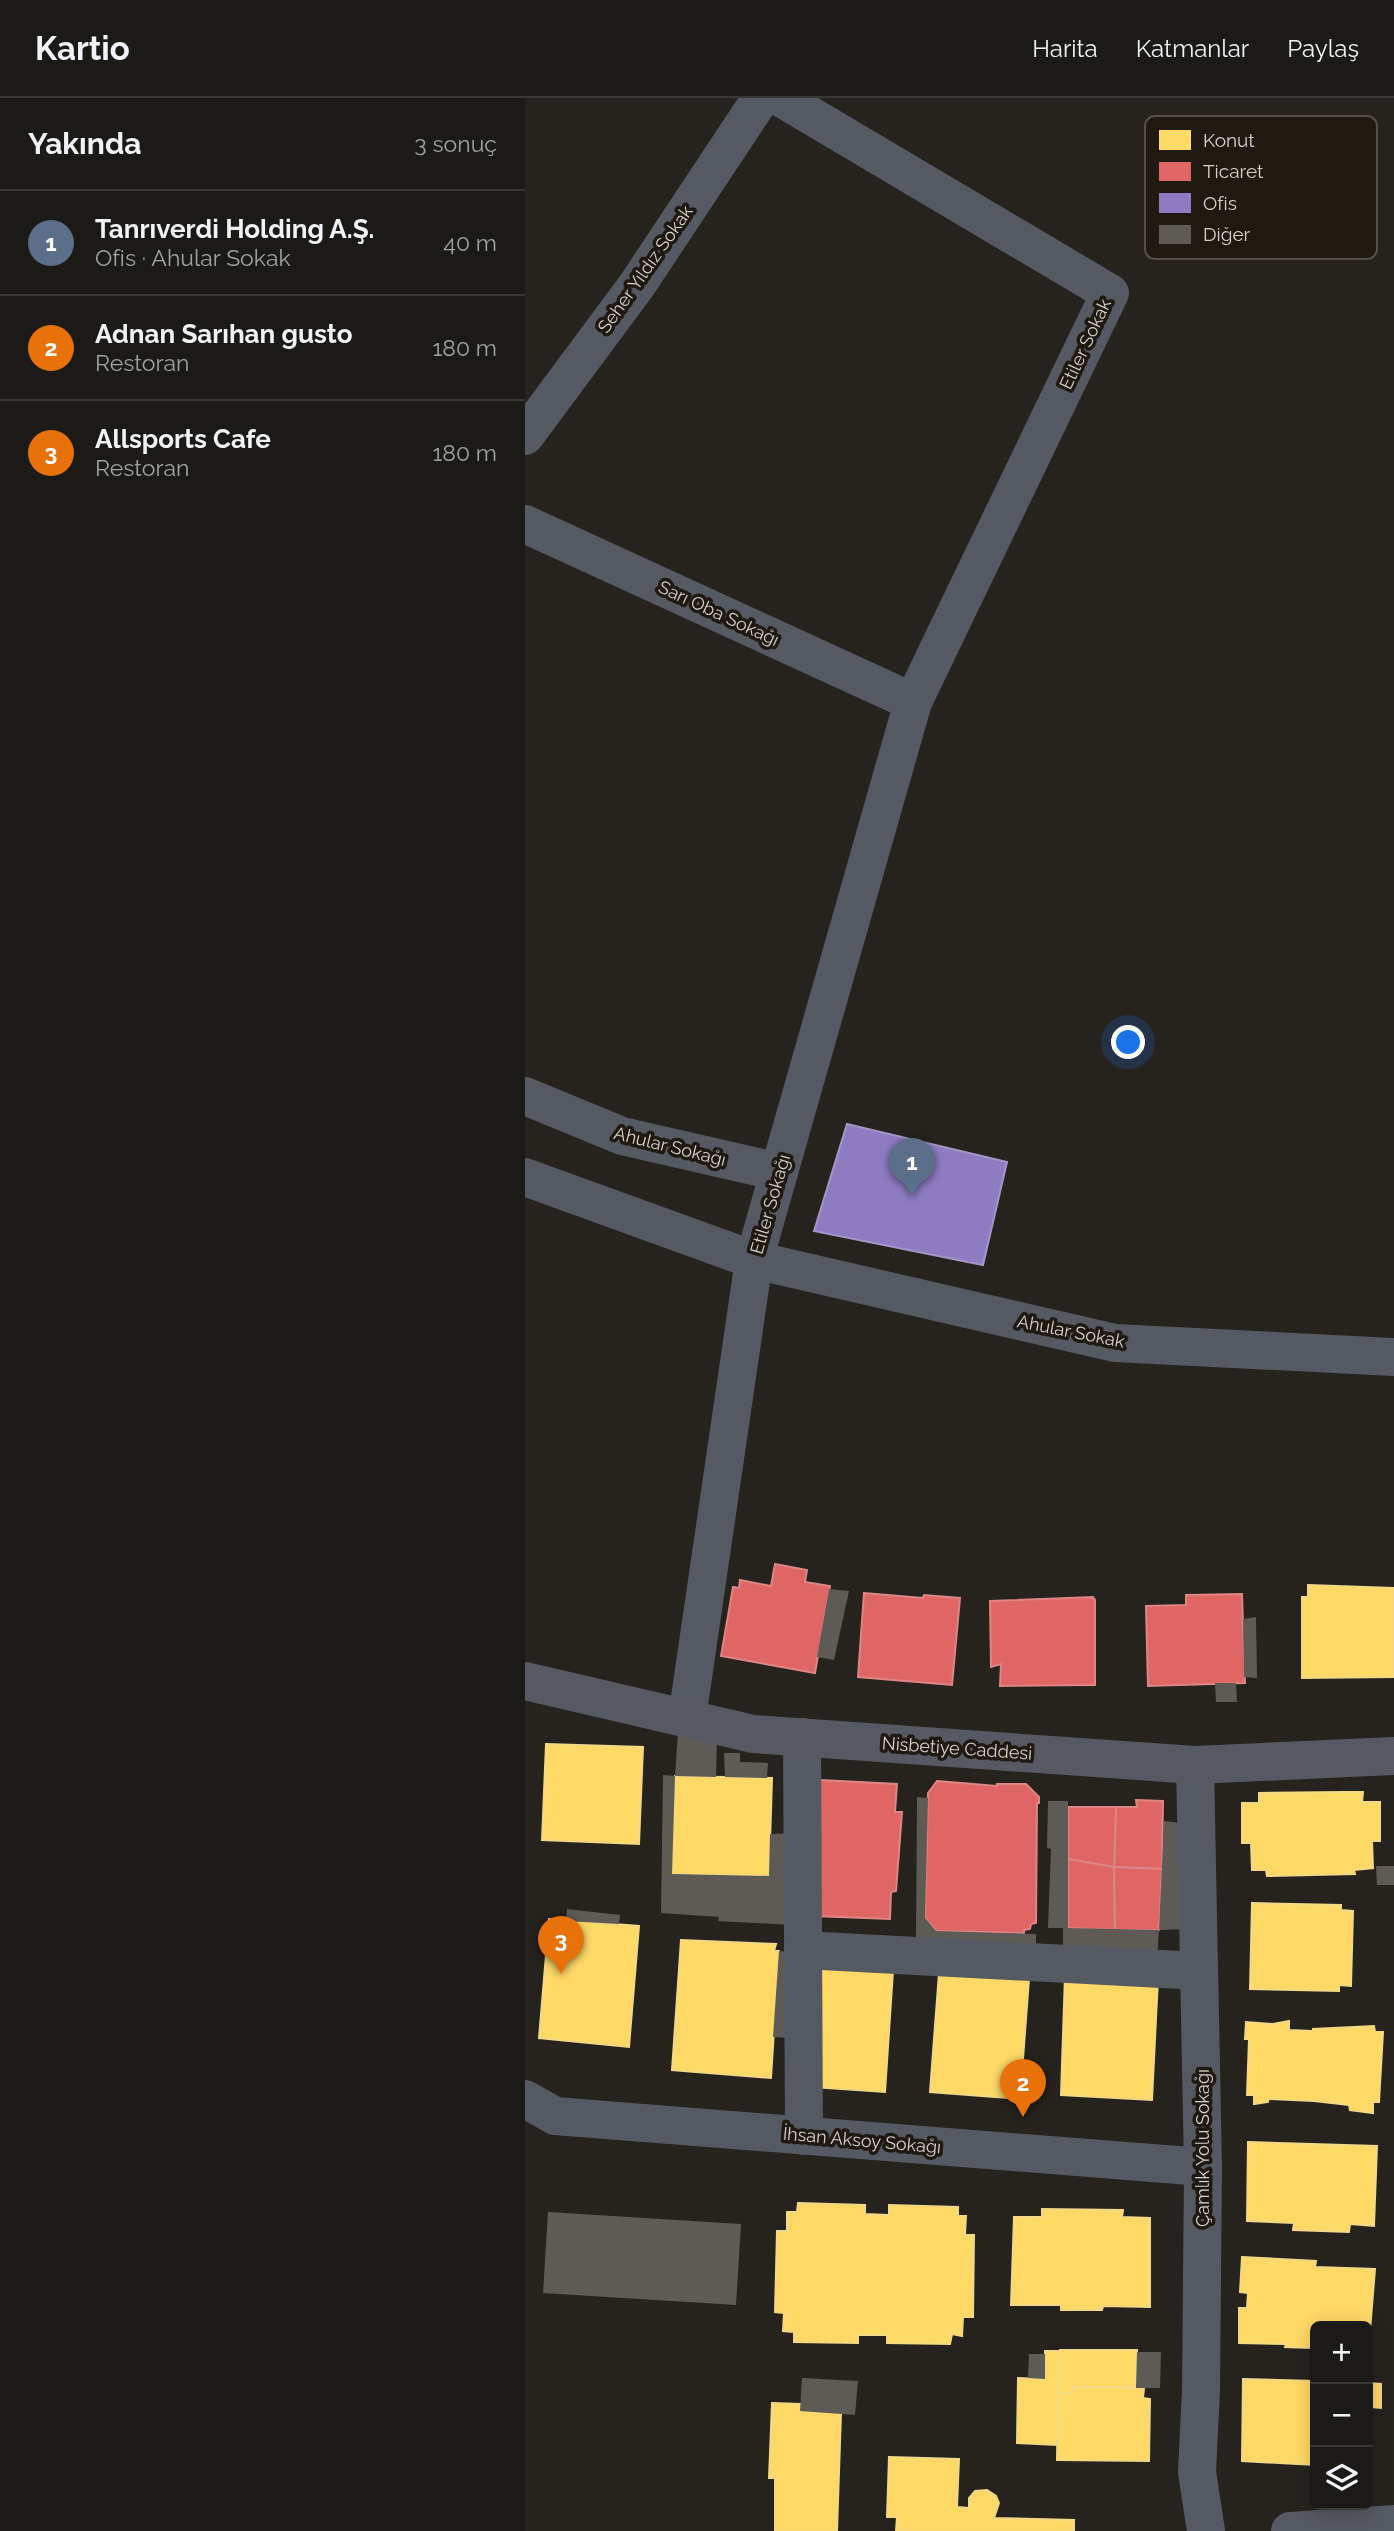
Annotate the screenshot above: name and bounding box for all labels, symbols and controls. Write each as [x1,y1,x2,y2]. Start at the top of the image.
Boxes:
text: Kartio [35,29,130,68]
text: Harita [1032,34,1098,63]
text: Katmanlar [1136,34,1249,63]
text: Paylaş [1287,34,1359,63]
legend [1145,116,1377,259]
text: Yakında [28,126,141,161]
text: Konut [1203,129,1255,151]
text: 3 sonuç [414,130,497,157]
text: Ticaret [1203,160,1264,182]
text: Ofis [1203,192,1237,214]
street label: Seher Yıldız Sokak [593,201,697,337]
text: Tanrıverdi Holding A.Ş. [95,214,374,244]
text: Diğer [1203,223,1251,245]
text: 1 [45,229,57,256]
text: 40 m [443,229,497,256]
text: Ofis · Ahular Sokak [95,244,291,271]
street label: Etiler Sokak [1055,295,1115,392]
text: Adnan Sarıhan gusto [95,319,352,349]
text: 2 [45,334,57,361]
text: 180 m [432,334,497,361]
text: Restoran [95,349,189,376]
text: Allsports Cafe [95,424,271,454]
text: 3 [45,439,57,466]
text: 180 m [432,439,497,466]
text: Restoran [95,454,189,481]
street label: Sarı Oba Sokağı [655,576,783,650]
your location [1111,1025,1145,1059]
street label: Ahular Sokağı [612,1122,728,1170]
pin: 1 [889,1138,935,1196]
street label: Etiler Sokağı [746,1152,794,1256]
street label: Ahular Sokak [1015,1310,1127,1352]
street label: Nisbetiye Caddesi [881,1732,1033,1764]
pin: 3 [538,1916,584,1974]
pin: 2 [1000,2059,1046,2117]
street label: Çamlık Yolu Sokağı [1192,2069,1213,2227]
street label: İhsan Aksoy Sokağı [782,2123,942,2157]
map controls [1310,2321,1373,2510]
button: + [1310,2321,1373,2384]
button: − [1310,2384,1373,2447]
button: layers [1310,2447,1373,2510]

